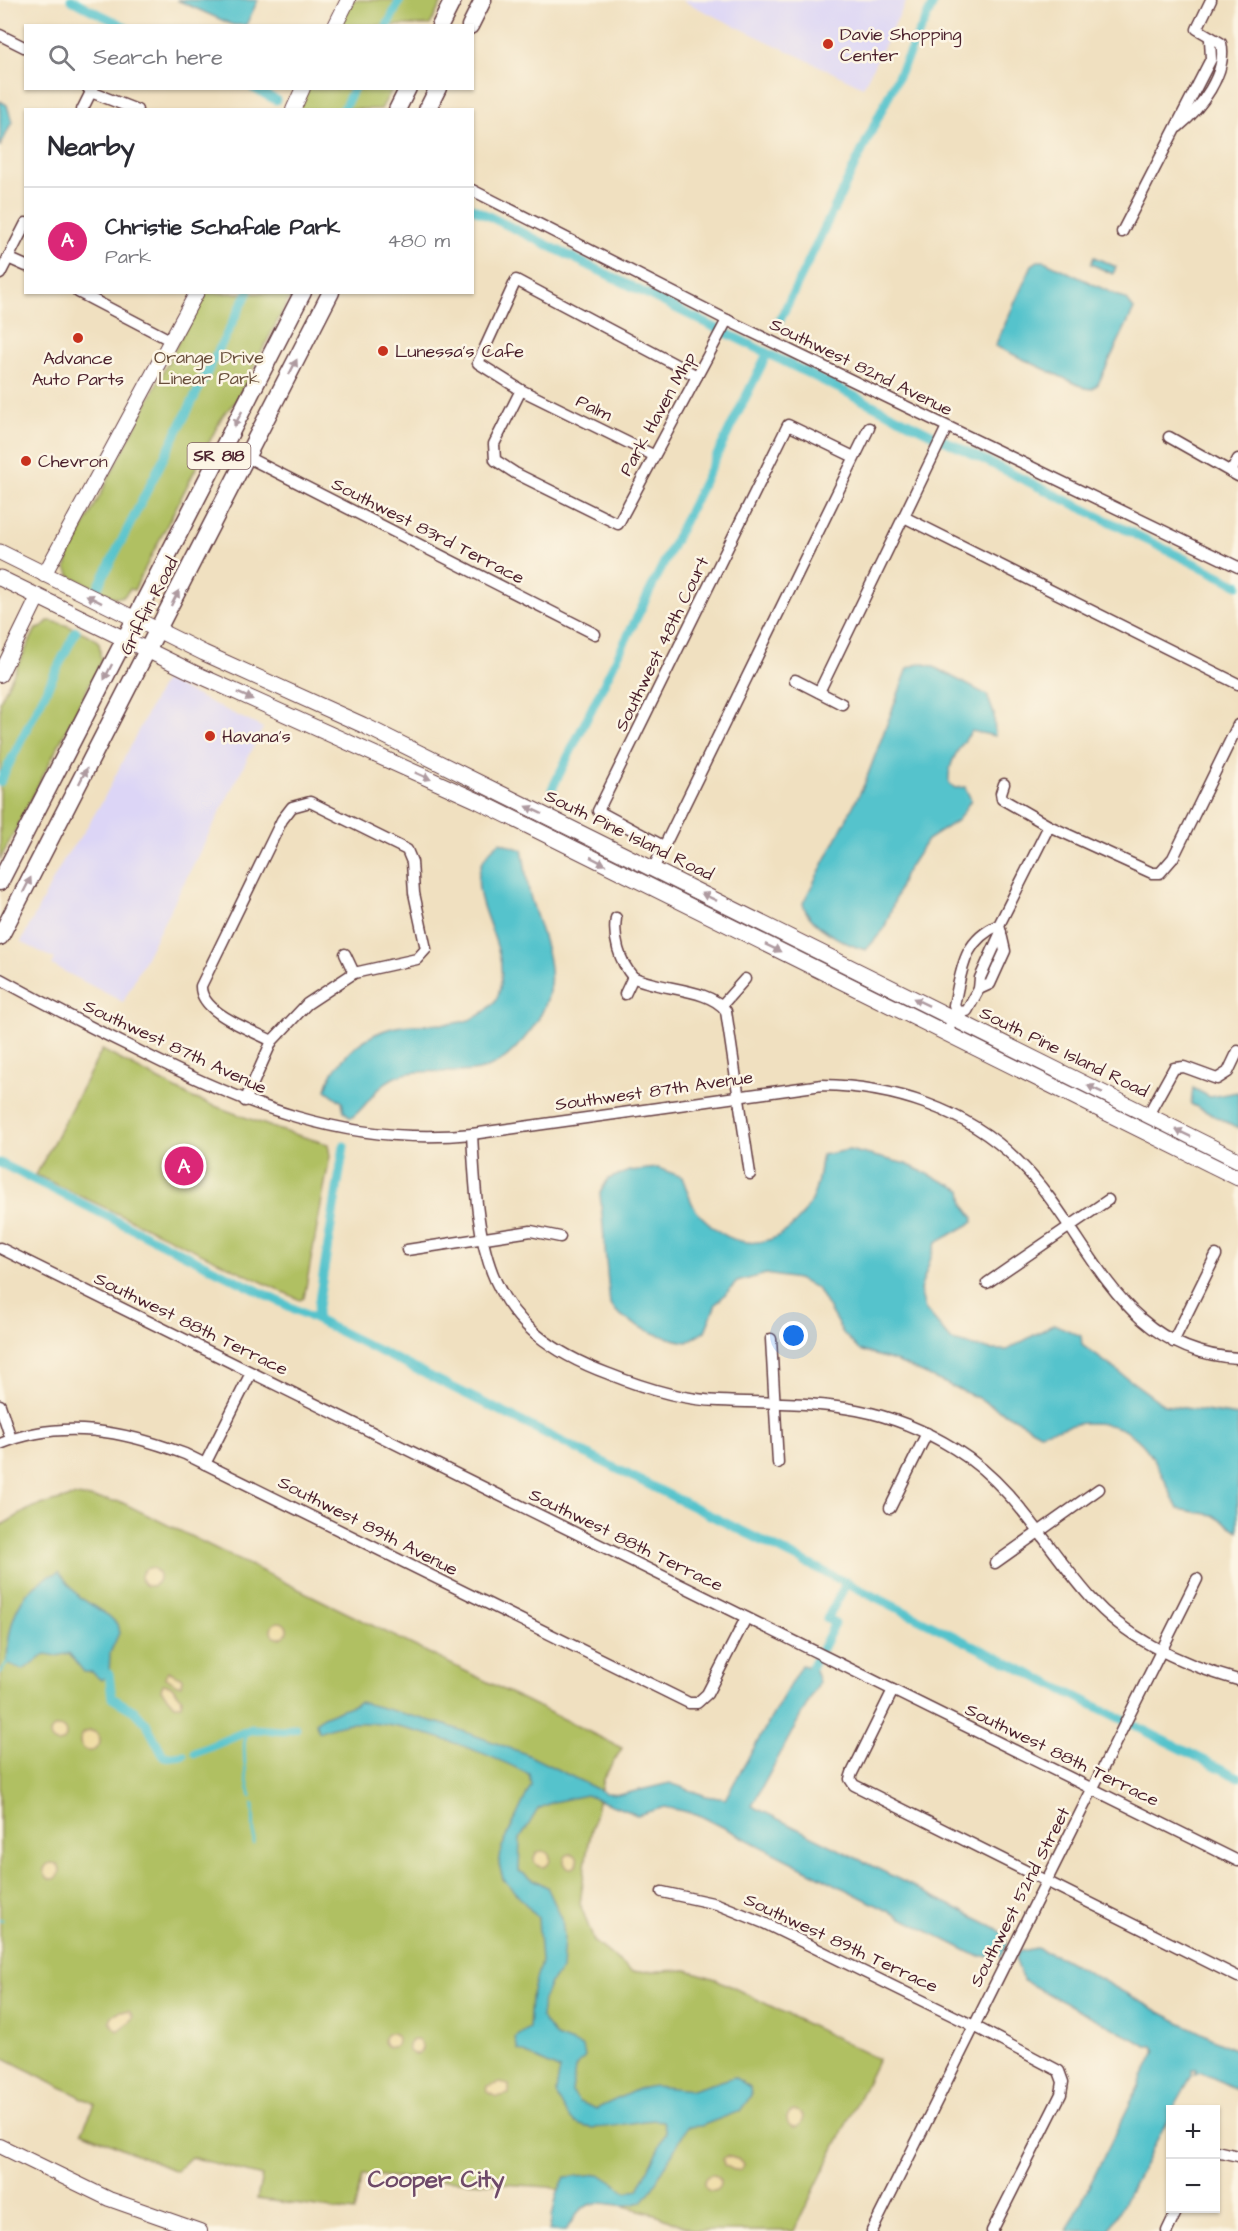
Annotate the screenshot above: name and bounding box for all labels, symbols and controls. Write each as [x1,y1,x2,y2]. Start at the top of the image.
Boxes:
place label: Davie Shopping Center [840,22,961,68]
search box [24,24,474,90]
marker: Davie Shopping Center [821,37,835,51]
icon: search [45,41,78,74]
text: Search here [93,42,223,73]
text: Nearby [48,129,135,165]
text: Christie Schafale Park [105,212,340,243]
text: A [61,227,74,255]
text: 480 m [387,227,450,255]
text: Park [105,243,151,271]
street label: Southwest 82nd Avenue [765,312,957,422]
marker: Advance Auto Parts [71,331,85,345]
place label: Lunessa’s Cafe [395,339,524,364]
marker: Lunessa’s Cafe [376,344,390,358]
park label: Orange Drive Linear Park [154,345,264,391]
place label: Advance Auto Parts [32,346,124,392]
street label: Park Haven Mhp [614,348,702,480]
one-way arrow [288,359,297,376]
street label: Palm [572,389,616,427]
one-way arrow [233,411,243,428]
road number: SR 818 [188,443,250,469]
place label: Chevron [38,449,108,474]
marker: Chevron [19,454,33,468]
street label: Southwest 83rd Terrace [327,471,529,591]
street label: Southwest 48th Court [609,552,715,735]
street label: Griffin Road [114,553,184,659]
one-way arrow [170,590,180,607]
one-way arrow [85,594,102,604]
one-way arrow [104,663,113,680]
one-way arrow [237,691,254,700]
place label: Havana's [222,724,291,749]
marker: Havana's [203,729,217,743]
one-way arrow [78,768,88,785]
one-way arrow [414,772,432,781]
street label: South Pine Island Road [540,783,718,887]
one-way arrow [525,805,543,815]
one-way arrow [590,857,607,866]
one-way arrow [22,876,32,893]
one-way arrow [700,892,717,901]
one-way arrow [765,943,782,952]
street label: Southwest 87th Avenue [79,994,271,1101]
one-way arrow [912,997,929,1007]
street label: South Pine Island Road [975,1000,1153,1104]
street label: Southwest 87th Avenue [553,1065,755,1117]
one-way arrow [1087,1084,1104,1094]
one-way arrow [1175,1128,1192,1137]
pin: A [164,1144,204,1188]
street label: Southwest 88th Terrace [90,1266,292,1382]
your location [779,1321,808,1350]
street label: Southwest 89th Avenue [274,1470,462,1582]
street label: Southwest 88th Terrace [525,1482,727,1598]
street label: Southwest 88th Terrace [961,1697,1163,1813]
street label: Southwest 52nd Street [964,1802,1077,1991]
street label: Southwest 89th Terrace [740,1887,942,1999]
map controls [1166,2105,1220,2213]
button: + [1166,2105,1220,2159]
button: − [1166,2159,1220,2213]
district label: Cooper City [368,2163,505,2199]

